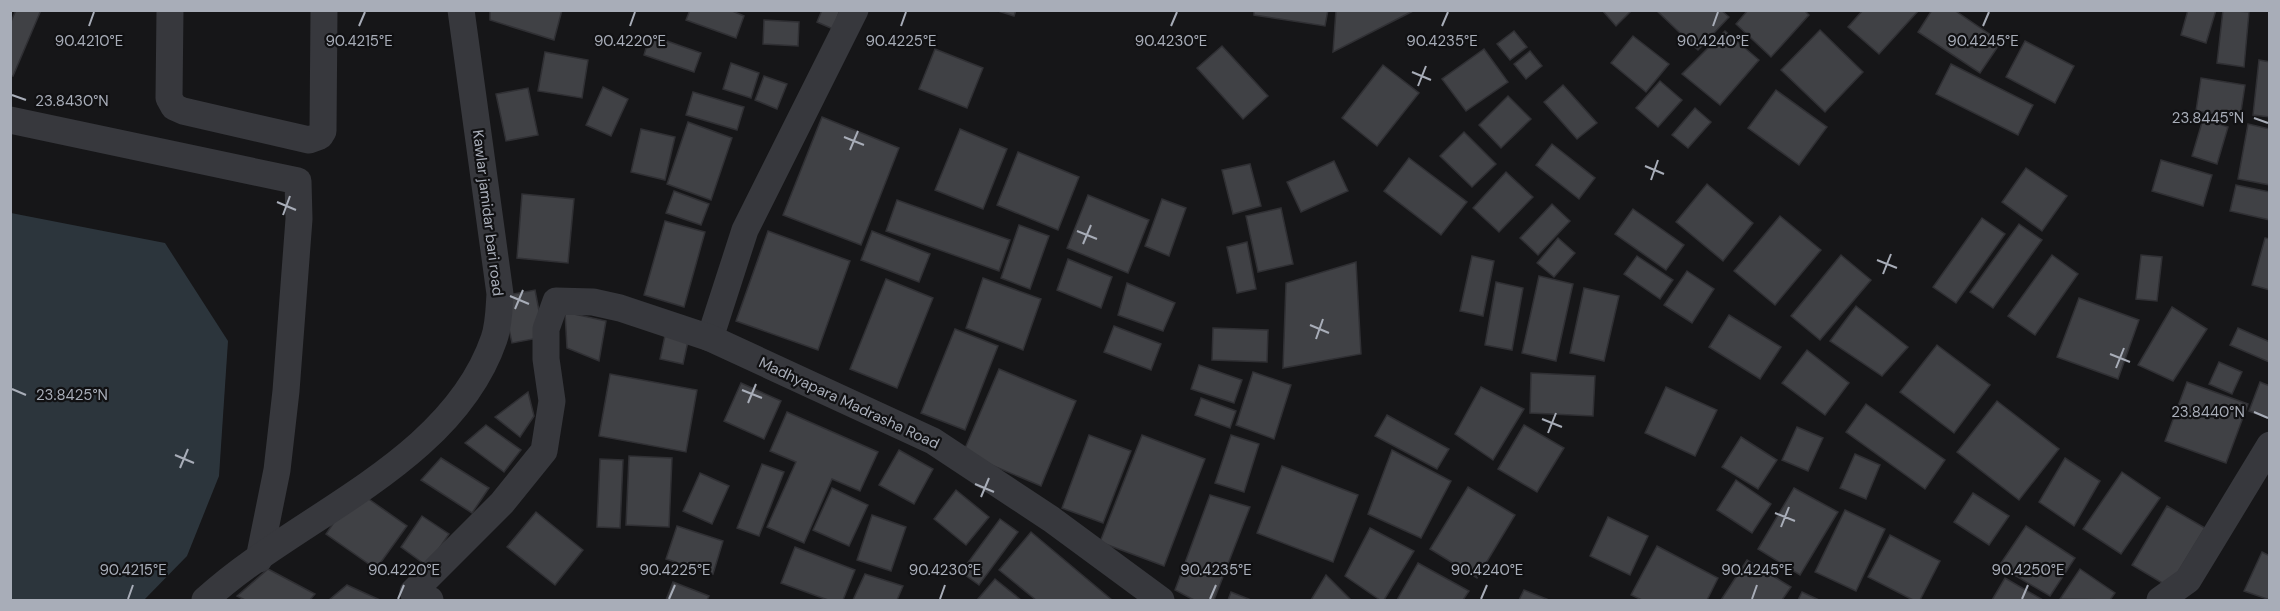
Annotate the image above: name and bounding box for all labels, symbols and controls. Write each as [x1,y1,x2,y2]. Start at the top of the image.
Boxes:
text: 90.4210°E [55,31,123,51]
text: 90.4215°E [325,31,393,51]
text: 90.4220°E [594,31,666,51]
text: 90.4225°E [865,31,937,51]
text: 90.4230°E [1135,31,1207,51]
text: 90.4235°E [1406,31,1478,51]
text: 90.4240°E [1677,31,1749,51]
text: 90.4245°E [1947,31,2019,51]
text: 23.8430°N [35,91,109,111]
text: 23.8445°N [2172,108,2244,128]
street label: Kawlar jamidar bari road [468,129,508,297]
street label: Madhyapara Madrasha Road [756,352,942,454]
text: 23.8425°N [36,385,108,405]
text: 23.8440°N [2171,402,2245,422]
text: 90.4215°E [99,560,167,580]
text: 90.4220°E [368,560,440,580]
text: 90.4225°E [639,560,711,580]
text: 90.4230°E [909,560,981,580]
text: 90.4235°E [1180,560,1252,580]
text: 90.4240°E [1451,560,1523,580]
text: 90.4245°E [1721,560,1793,580]
text: 90.4250°E [1992,560,2064,580]

